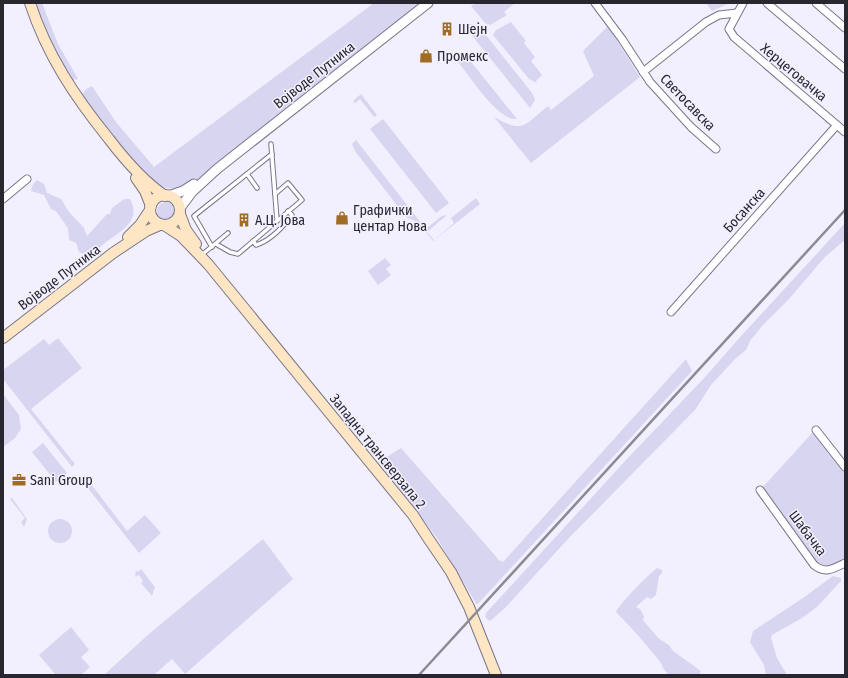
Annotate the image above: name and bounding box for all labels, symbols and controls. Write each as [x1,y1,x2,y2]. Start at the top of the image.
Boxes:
building icon: Шејн [439,21,455,37]
place label: Шејн [458,21,487,38]
street label: Војводе Путника [270,38,358,112]
street label: Херцеговачка [757,40,830,105]
shop icon: Промекс [418,48,434,64]
place label: Промекс [437,48,488,65]
street label: Светосавска [656,71,719,134]
street label: Босанска [720,184,769,236]
place label: Графички центар Нова [353,202,427,235]
shop icon: Графички центар Нова [334,210,350,226]
building icon: А.Ц. Јова [236,212,252,228]
place label: А.Ц. Јова [255,212,305,229]
street label: Војводе Путника [15,241,104,314]
street label: Западна трансверзала 2 [326,390,429,512]
office icon: Sani Group [11,472,27,488]
place label: Sani Group [30,472,93,489]
street label: Шабачка [785,507,830,560]

